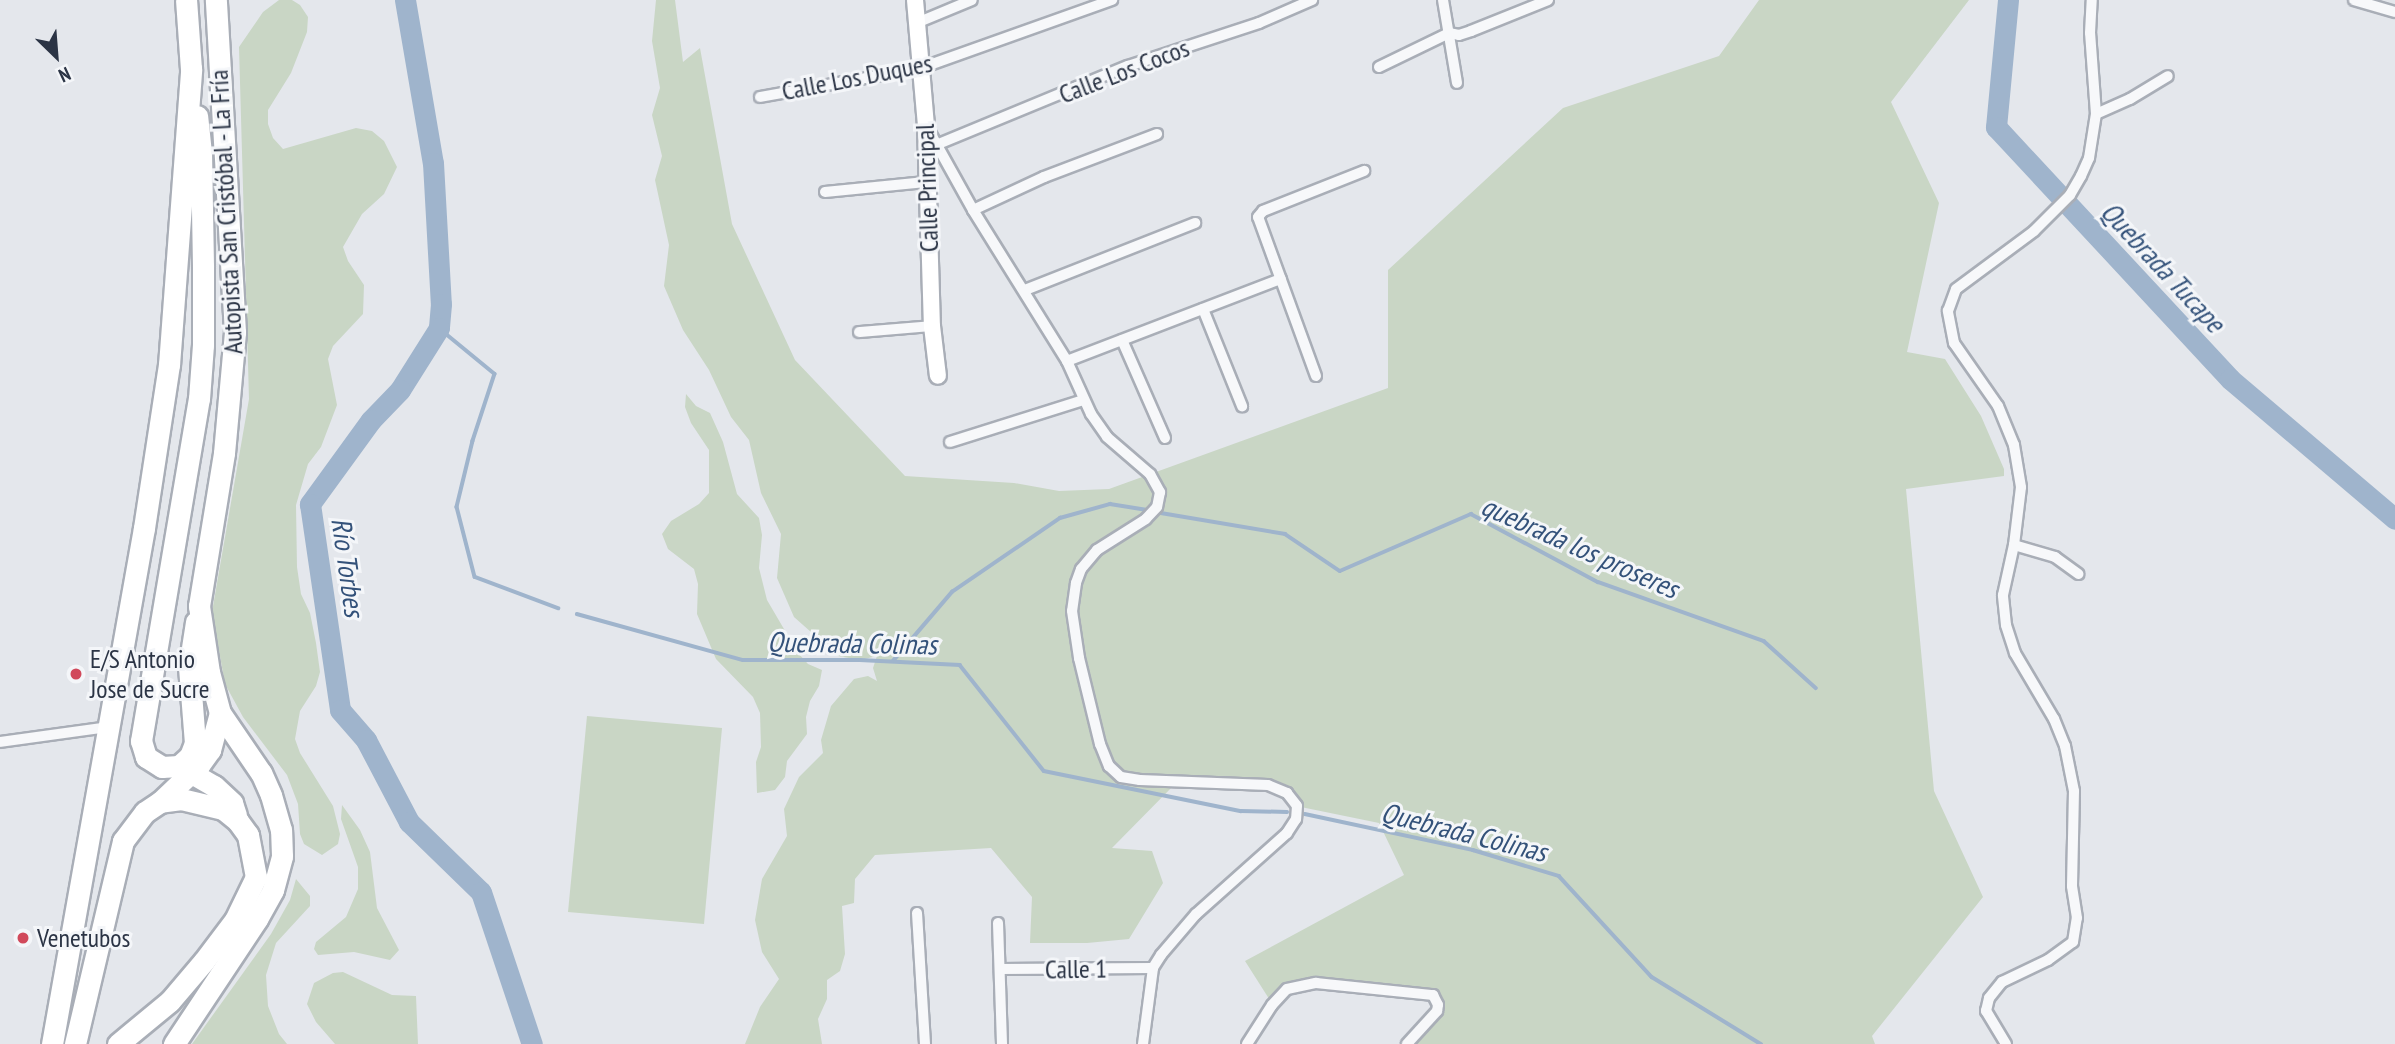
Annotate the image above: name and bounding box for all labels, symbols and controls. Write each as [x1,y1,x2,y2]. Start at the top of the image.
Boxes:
north arrow [21,21,91,91]
street label: Calle Los Cocos [1055,32,1193,110]
street label: Calle Los Duques [779,47,935,107]
text: N [55,62,75,88]
street label: Autopista San Cristóbal - La Fría [203,68,249,356]
street label: Calle Principal [909,123,945,253]
water label: Quebrada Tucape [2094,195,2232,339]
water label: quebrada los proseres [1476,489,1684,605]
water label: Río Torbes [324,515,372,619]
water label: Quebrada Colinas [767,625,937,661]
place label: E/S Antonio Jose de Sucre [90,643,210,704]
marker: E/S Antonio Jose de Sucre [68,666,84,682]
water label: Quebrada Colinas [1378,795,1550,869]
place label: Venetubos [37,922,130,954]
marker: Venetubos [15,930,31,946]
street label: Calle 1 [1045,953,1107,985]

